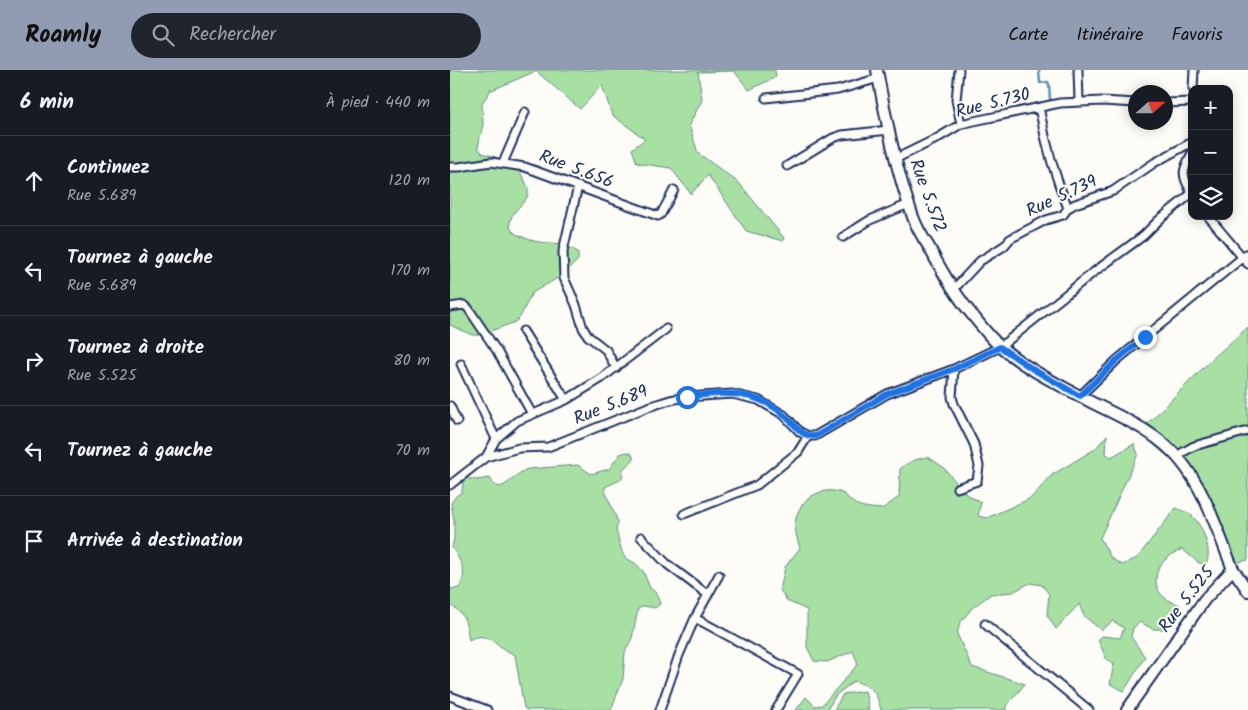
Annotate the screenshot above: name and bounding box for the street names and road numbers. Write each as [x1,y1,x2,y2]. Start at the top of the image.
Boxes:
street label: Rue 5.730 [953,81,1033,127]
street label: Rue 5.656 [534,142,618,198]
street label: Rue 5.572 [900,155,954,237]
street label: Rue 5.739 [1022,168,1103,226]
street label: Rue 5.689 [569,378,653,434]
street label: Rue 5.525 [1151,559,1223,640]

